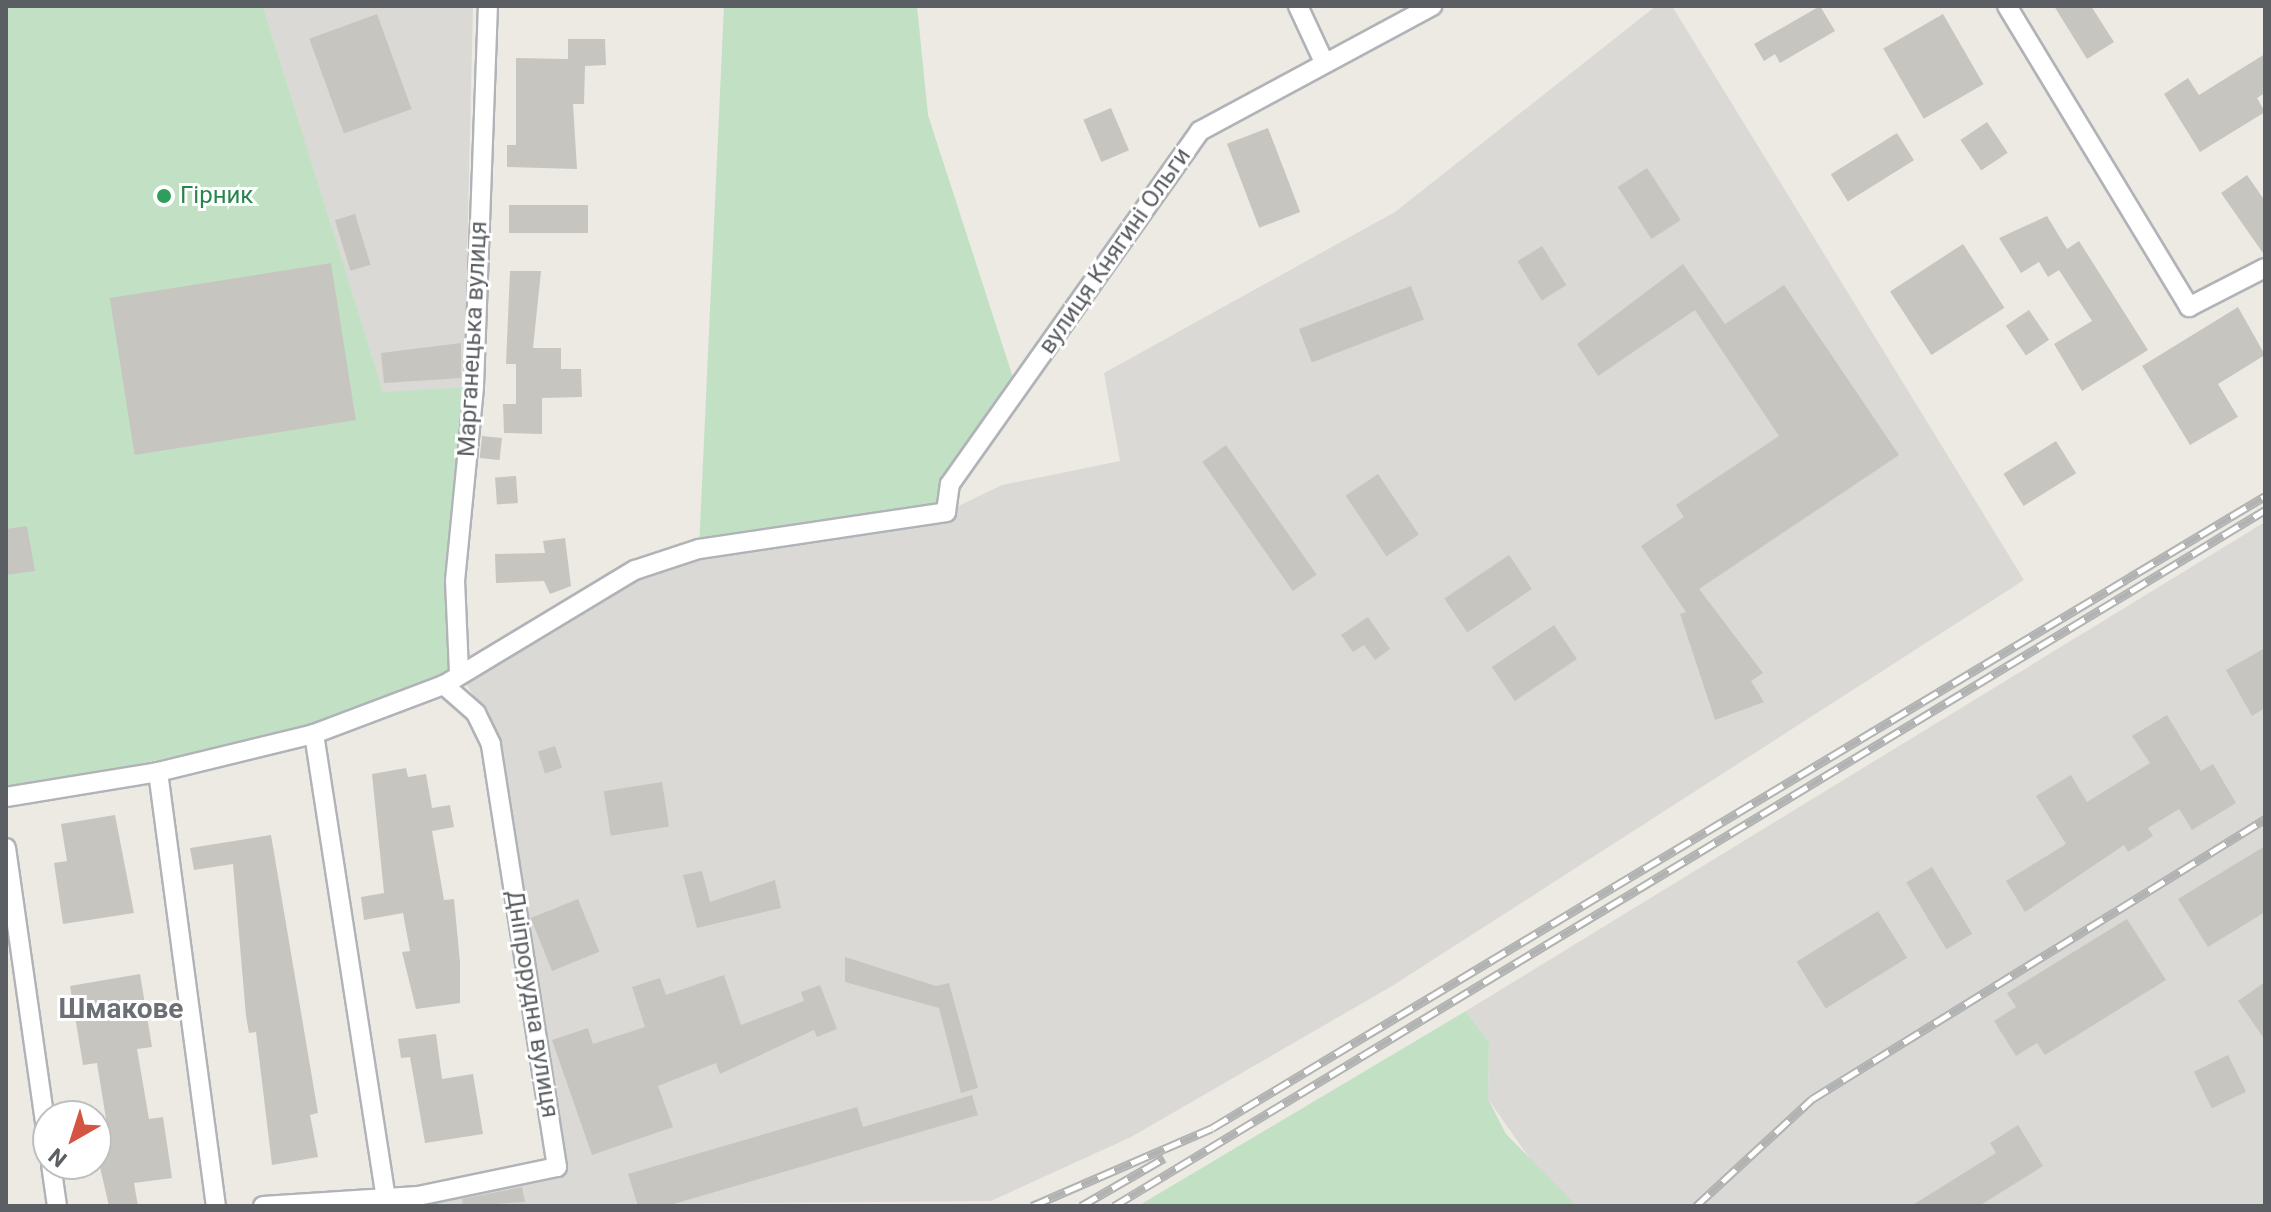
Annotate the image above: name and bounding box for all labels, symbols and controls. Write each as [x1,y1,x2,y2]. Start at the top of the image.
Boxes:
street label: вулиця Княгині Ольги [1033,142,1197,360]
place label: Гірник [180,182,253,210]
marker: Гірник [155,187,173,205]
street label: Марганецька вулиця [452,220,494,458]
street label: Дніпрорудна вулиця [500,888,564,1120]
district label: Шмакове [59,992,183,1026]
north arrow [32,1100,112,1180]
text: N [44,1143,72,1172]

